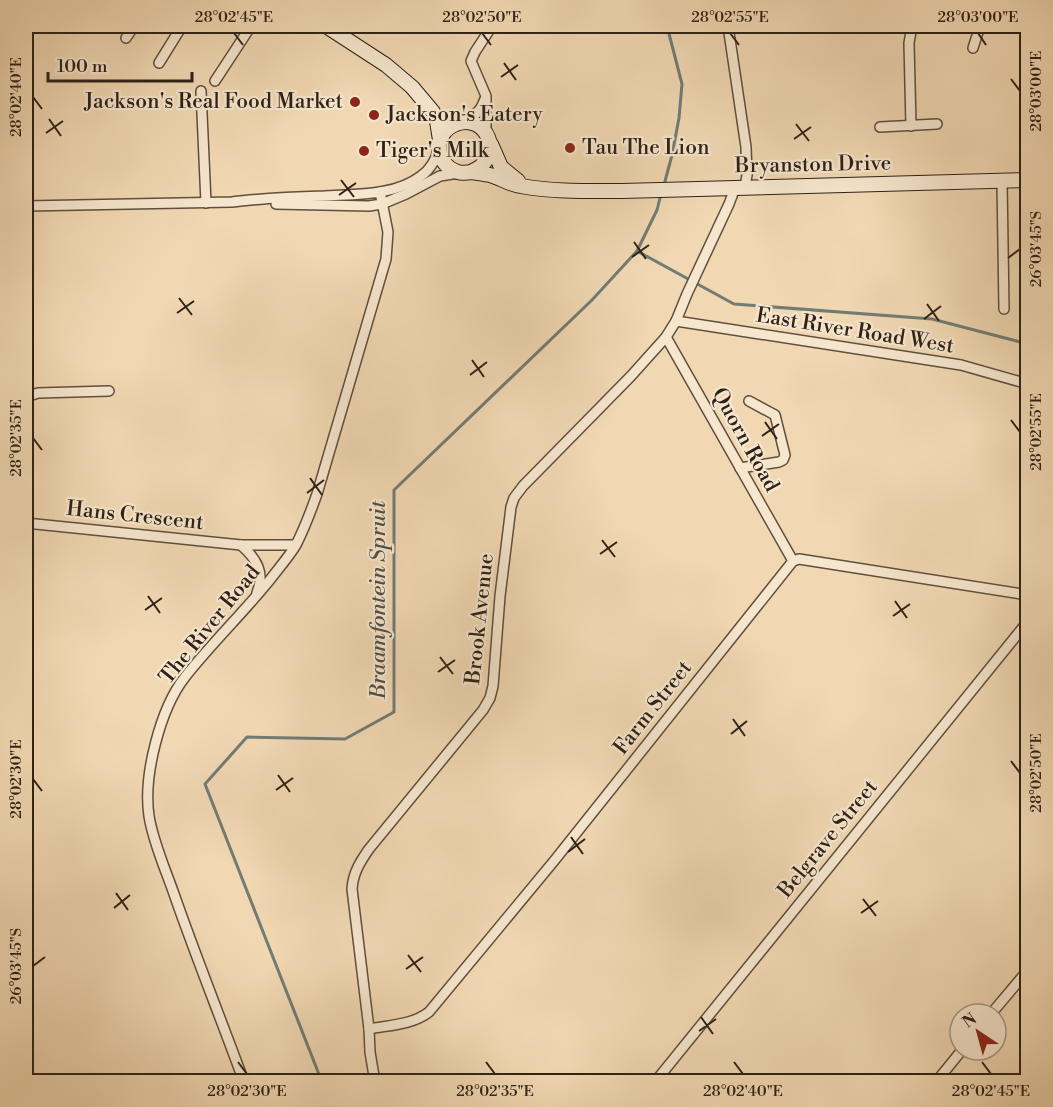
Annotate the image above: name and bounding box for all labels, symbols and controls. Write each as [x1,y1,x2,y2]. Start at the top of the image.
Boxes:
text: 28°02'45"E [195,8,273,27]
text: 28°02'50"E [442,8,522,27]
text: 28°02'55"E [691,8,769,27]
text: 28°03'00"E [938,8,1018,27]
scale bar [48,45,192,83]
text: 28°03'00"E [1027,51,1046,131]
text: 100 m [57,55,108,78]
text: 28°02'40"E [7,57,26,137]
place label: Jackson's Real Food Market [83,89,344,115]
marker: Jackson's Real Food Market [348,95,362,109]
place label: Jackson's Eatery [385,102,544,128]
marker: Jackson's Eatery [367,108,381,122]
place label: Tau The Lion [582,135,710,161]
place label: Tiger's Milk [376,138,490,164]
marker: Tau The Lion [563,141,577,155]
marker: Tiger's Milk [357,144,371,158]
street label: Bryanston Drive [734,151,891,179]
text: 26°03'45"S [1027,211,1046,287]
street label: East River Road West [754,303,956,360]
street label: Quorn Road [706,383,784,497]
text: 28°02'55"E [1027,393,1046,471]
text: 28°02'35"E [7,399,26,477]
street label: Hans Crescent [65,496,205,536]
water label: Braamfontein Spruit [365,500,392,700]
street label: Brook Avenue [460,552,500,687]
street label: The River Road [154,560,266,690]
street label: Farm Street [608,655,698,760]
text: 28°02'50"E [1027,733,1046,813]
text: 28°02'30"E [7,739,26,819]
street label: Belgrave Street [772,774,884,904]
text: 26°03'45"S [7,928,26,1004]
north arrow [948,1002,1008,1062]
text: N [959,1009,981,1032]
text: 28°02'30"E [207,1082,287,1101]
text: 28°02'35"E [456,1082,534,1101]
text: 28°02'40"E [703,1082,783,1101]
text: 28°02'45"E [952,1082,1030,1101]

